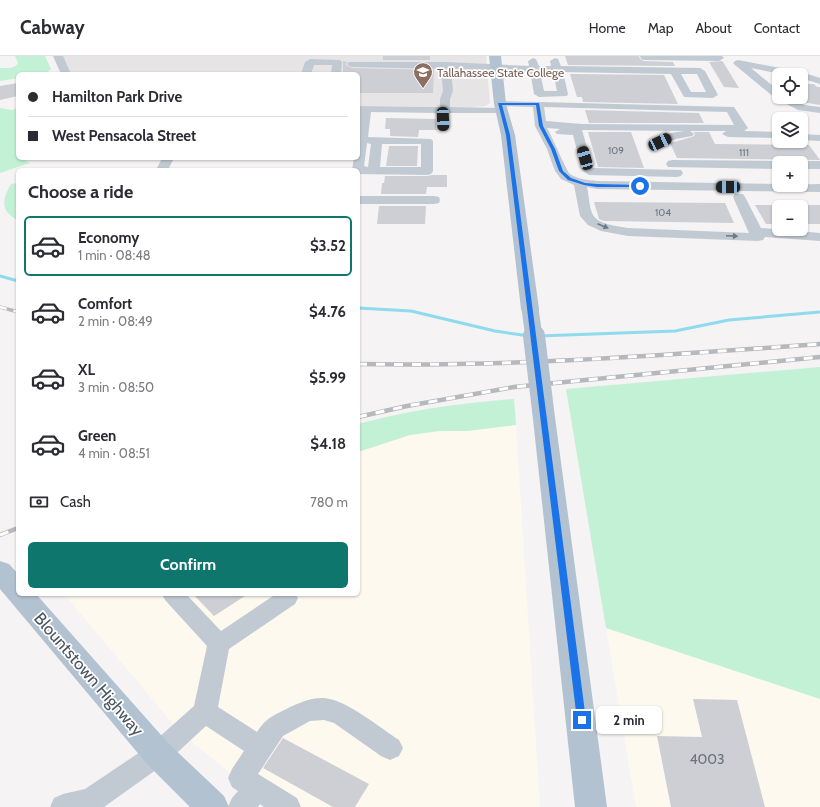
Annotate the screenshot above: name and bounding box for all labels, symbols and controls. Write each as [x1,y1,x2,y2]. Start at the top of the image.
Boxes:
text: Cabway [20,16,85,39]
text: Home [589,19,626,37]
text: Map [648,19,673,37]
text: About [695,19,732,37]
text: Contact [754,19,800,37]
school or university icon: Tallahassee State College [412,61,434,89]
place label: Tallahassee State College [437,65,564,80]
map controls [772,68,808,236]
button: locate [772,68,808,104]
text: Hamilton Park Drive [52,88,182,106]
car [437,107,449,131]
button: layers [772,112,808,148]
text: West Pensacola Street [52,127,196,145]
car [647,131,673,153]
house number: 109 [608,144,624,157]
car [576,145,594,171]
house number: 111 [739,146,749,159]
button: + [772,156,808,192]
route start [631,177,649,195]
text: Choose a ride [28,181,133,203]
car [716,181,740,193]
button: − [772,200,808,236]
house number: 104 [655,206,671,219]
one-way arrow [597,223,608,229]
icon: car [30,228,66,264]
text: Economy [78,229,139,247]
one-way arrow [726,233,738,240]
text: $3.52 [310,237,346,255]
text: 1 min · 08:48 [78,247,151,263]
icon: car [30,294,66,330]
text: Comfort [78,295,132,313]
text: $4.76 [309,303,346,321]
text: 2 min · 08:49 [78,313,153,329]
icon: car [30,360,66,396]
text: XL [78,361,95,379]
text: $5.99 [309,369,346,387]
text: 3 min · 08:50 [78,379,154,395]
icon: car [30,426,66,462]
text: Green [78,427,116,445]
text: $4.18 [310,435,346,453]
text: 4 min · 08:51 [78,445,150,461]
icon: cash [28,491,50,513]
text: Cash [60,493,91,511]
text: 780 m [310,494,348,510]
button: Confirm [28,542,348,588]
street label: Blountstown Highway [30,608,148,740]
callout: 2 min [596,706,662,734]
route end [573,711,591,729]
text: 2 min [613,712,645,728]
house number: 4003 [689,750,725,768]

